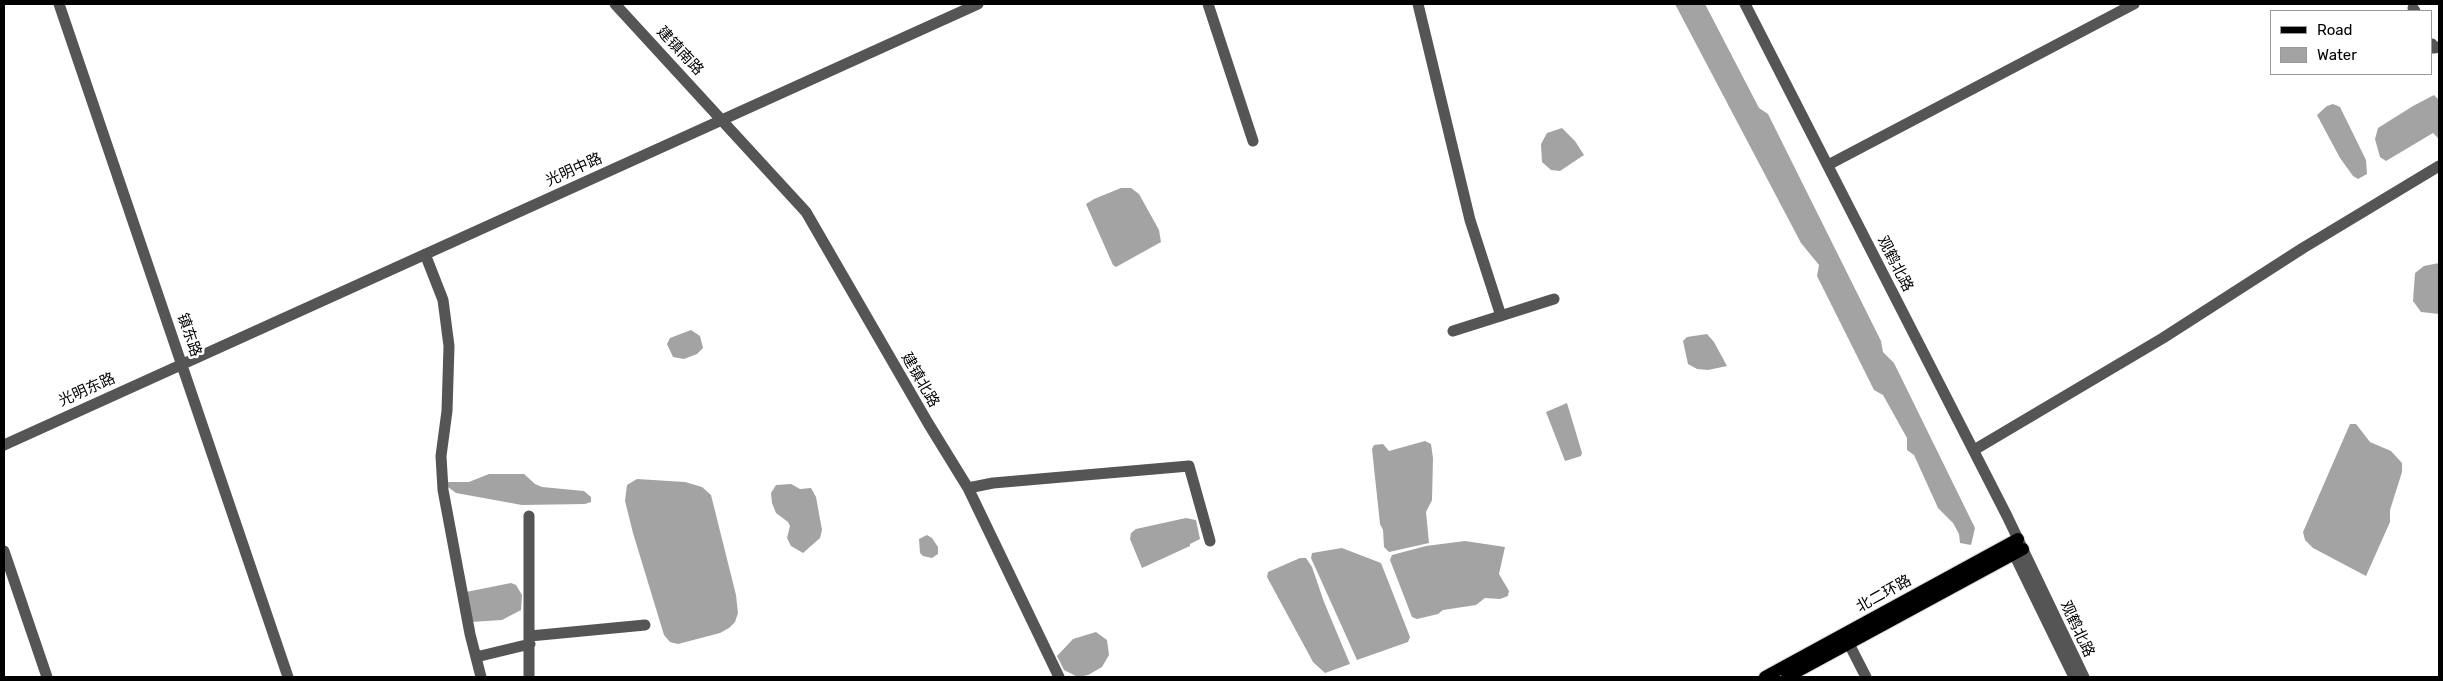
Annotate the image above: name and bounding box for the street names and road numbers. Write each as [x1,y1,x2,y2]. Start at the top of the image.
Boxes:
street label: 建镇南路 [653,23,707,79]
street label: 光明中路 [543,150,605,190]
street label: 观鹤北路 [1873,233,1917,295]
street label: 镇东路 [173,311,205,359]
street label: 建镇北路 [897,350,943,410]
street label: 光明东路 [56,370,118,410]
street label: 北二环路 [1853,572,1915,616]
street label: 观鹤北路 [2056,598,2098,660]

